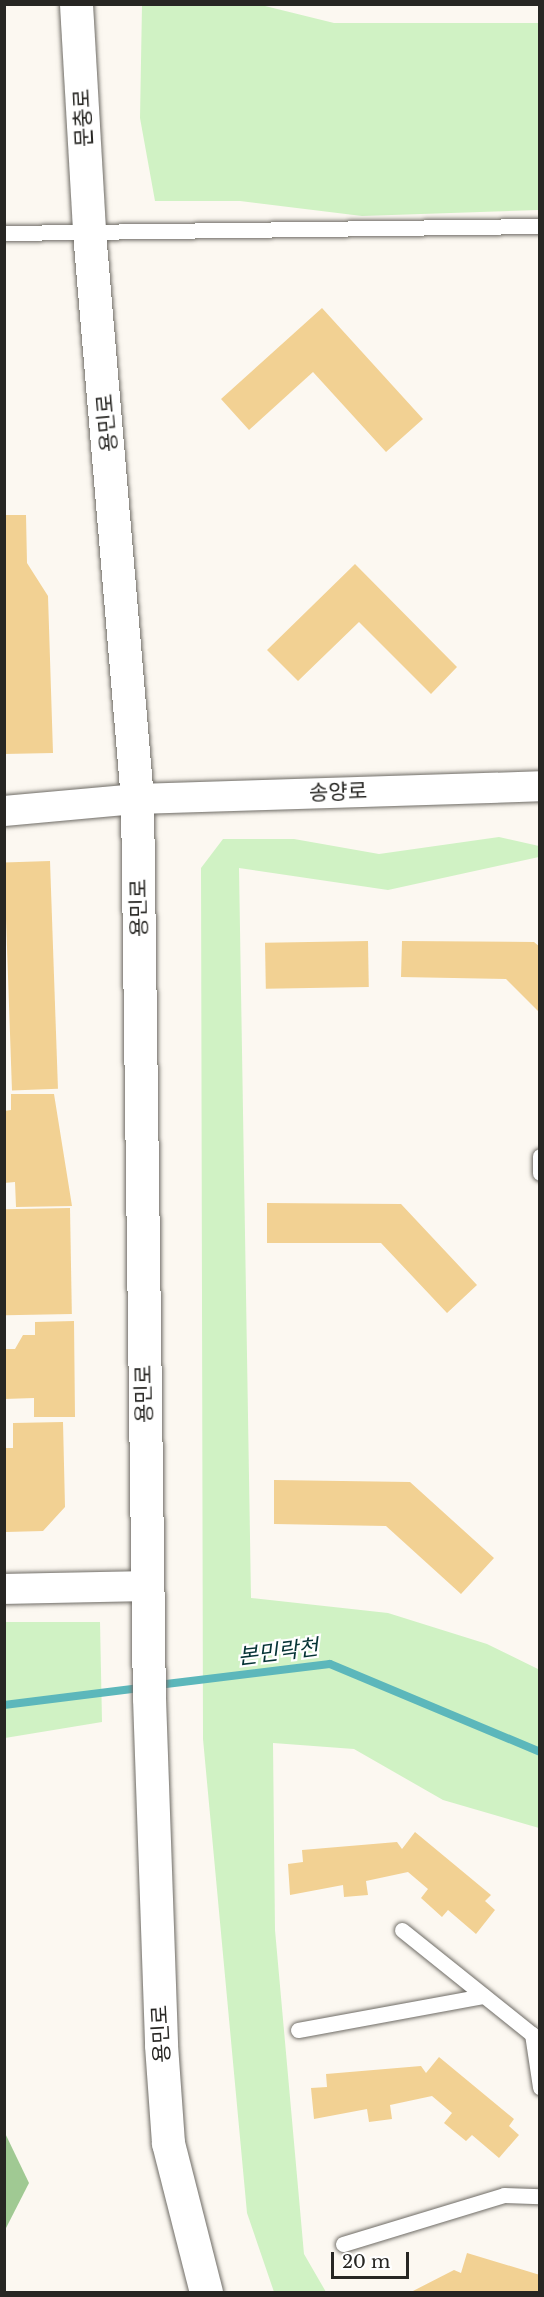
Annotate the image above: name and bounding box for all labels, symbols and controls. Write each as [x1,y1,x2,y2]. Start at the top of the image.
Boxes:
street label: 문충로 [69,88,97,148]
street label: 용민로 [92,393,122,453]
street label: 송양로 [309,778,367,806]
street label: 용민로 [126,879,152,937]
street label: 용민로 [131,1365,157,1423]
water label: 본민락천 [236,1634,320,1670]
street label: 용민로 [147,2004,175,2064]
scale bar [334,2240,412,2278]
text: 20 m [342,2251,390,2273]

